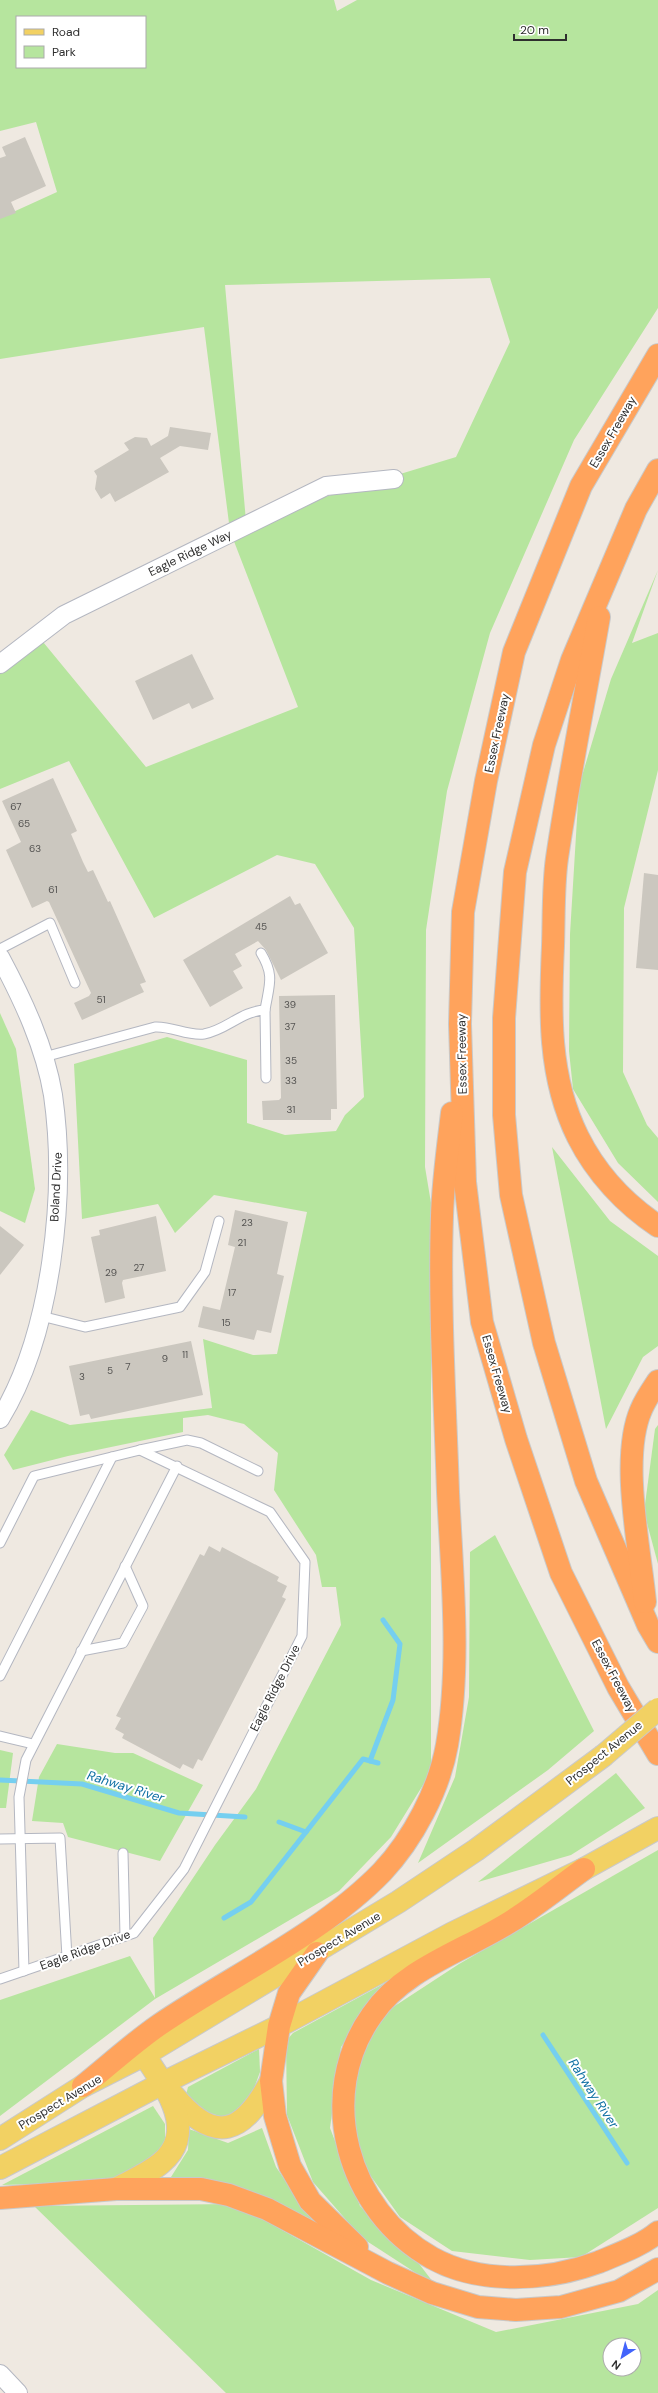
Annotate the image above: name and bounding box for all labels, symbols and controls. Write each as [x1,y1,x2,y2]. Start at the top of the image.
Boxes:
legend [16,16,146,68]
scale bar [514,16,566,42]
text: 20 m [520,22,549,38]
text: Road [52,24,80,40]
text: Park [52,44,76,60]
street label: Essex Freeway [586,393,640,471]
street label: Eagle Ridge Way [146,526,235,580]
street label: Essex Freeway [481,692,513,774]
house number: 67 [10,800,22,813]
house number: 65 [18,817,30,830]
house number: 63 [29,842,41,855]
house number: 61 [48,883,58,896]
house number: 45 [255,920,267,933]
house number: 51 [96,993,106,1006]
house number: 39 [284,998,296,1011]
street label: Essex Freeway [453,1013,471,1094]
house number: 37 [284,1020,296,1033]
house number: 35 [285,1054,297,1067]
house number: 33 [285,1074,297,1087]
house number: 31 [287,1103,295,1116]
street label: Boland Drive [46,1152,66,1222]
house number: 23 [241,1216,253,1229]
house number: 21 [238,1236,246,1249]
house number: 27 [134,1261,144,1274]
house number: 29 [105,1266,117,1279]
house number: 17 [228,1286,236,1299]
house number: 15 [221,1316,231,1329]
street label: Essex Freeway [478,1333,516,1415]
house number: 11 [182,1348,188,1361]
house number: 9 [162,1352,168,1365]
house number: 7 [125,1360,131,1373]
house number: 5 [107,1364,113,1377]
house number: 3 [79,1370,85,1383]
street label: Essex Freeway [588,1637,640,1716]
street label: Eagle Ridge Drive [246,1642,304,1734]
street label: Prospect Avenue [562,1717,646,1789]
water label: Rahway River [85,1767,168,1807]
street label: Prospect Avenue [295,1908,384,1970]
street label: Eagle Ridge Drive [38,1926,133,1974]
water label: Rahway River [565,2055,623,2132]
street label: Prospect Avenue [16,2071,105,2133]
north arrow [602,2337,642,2377]
text: N [609,2357,623,2373]

